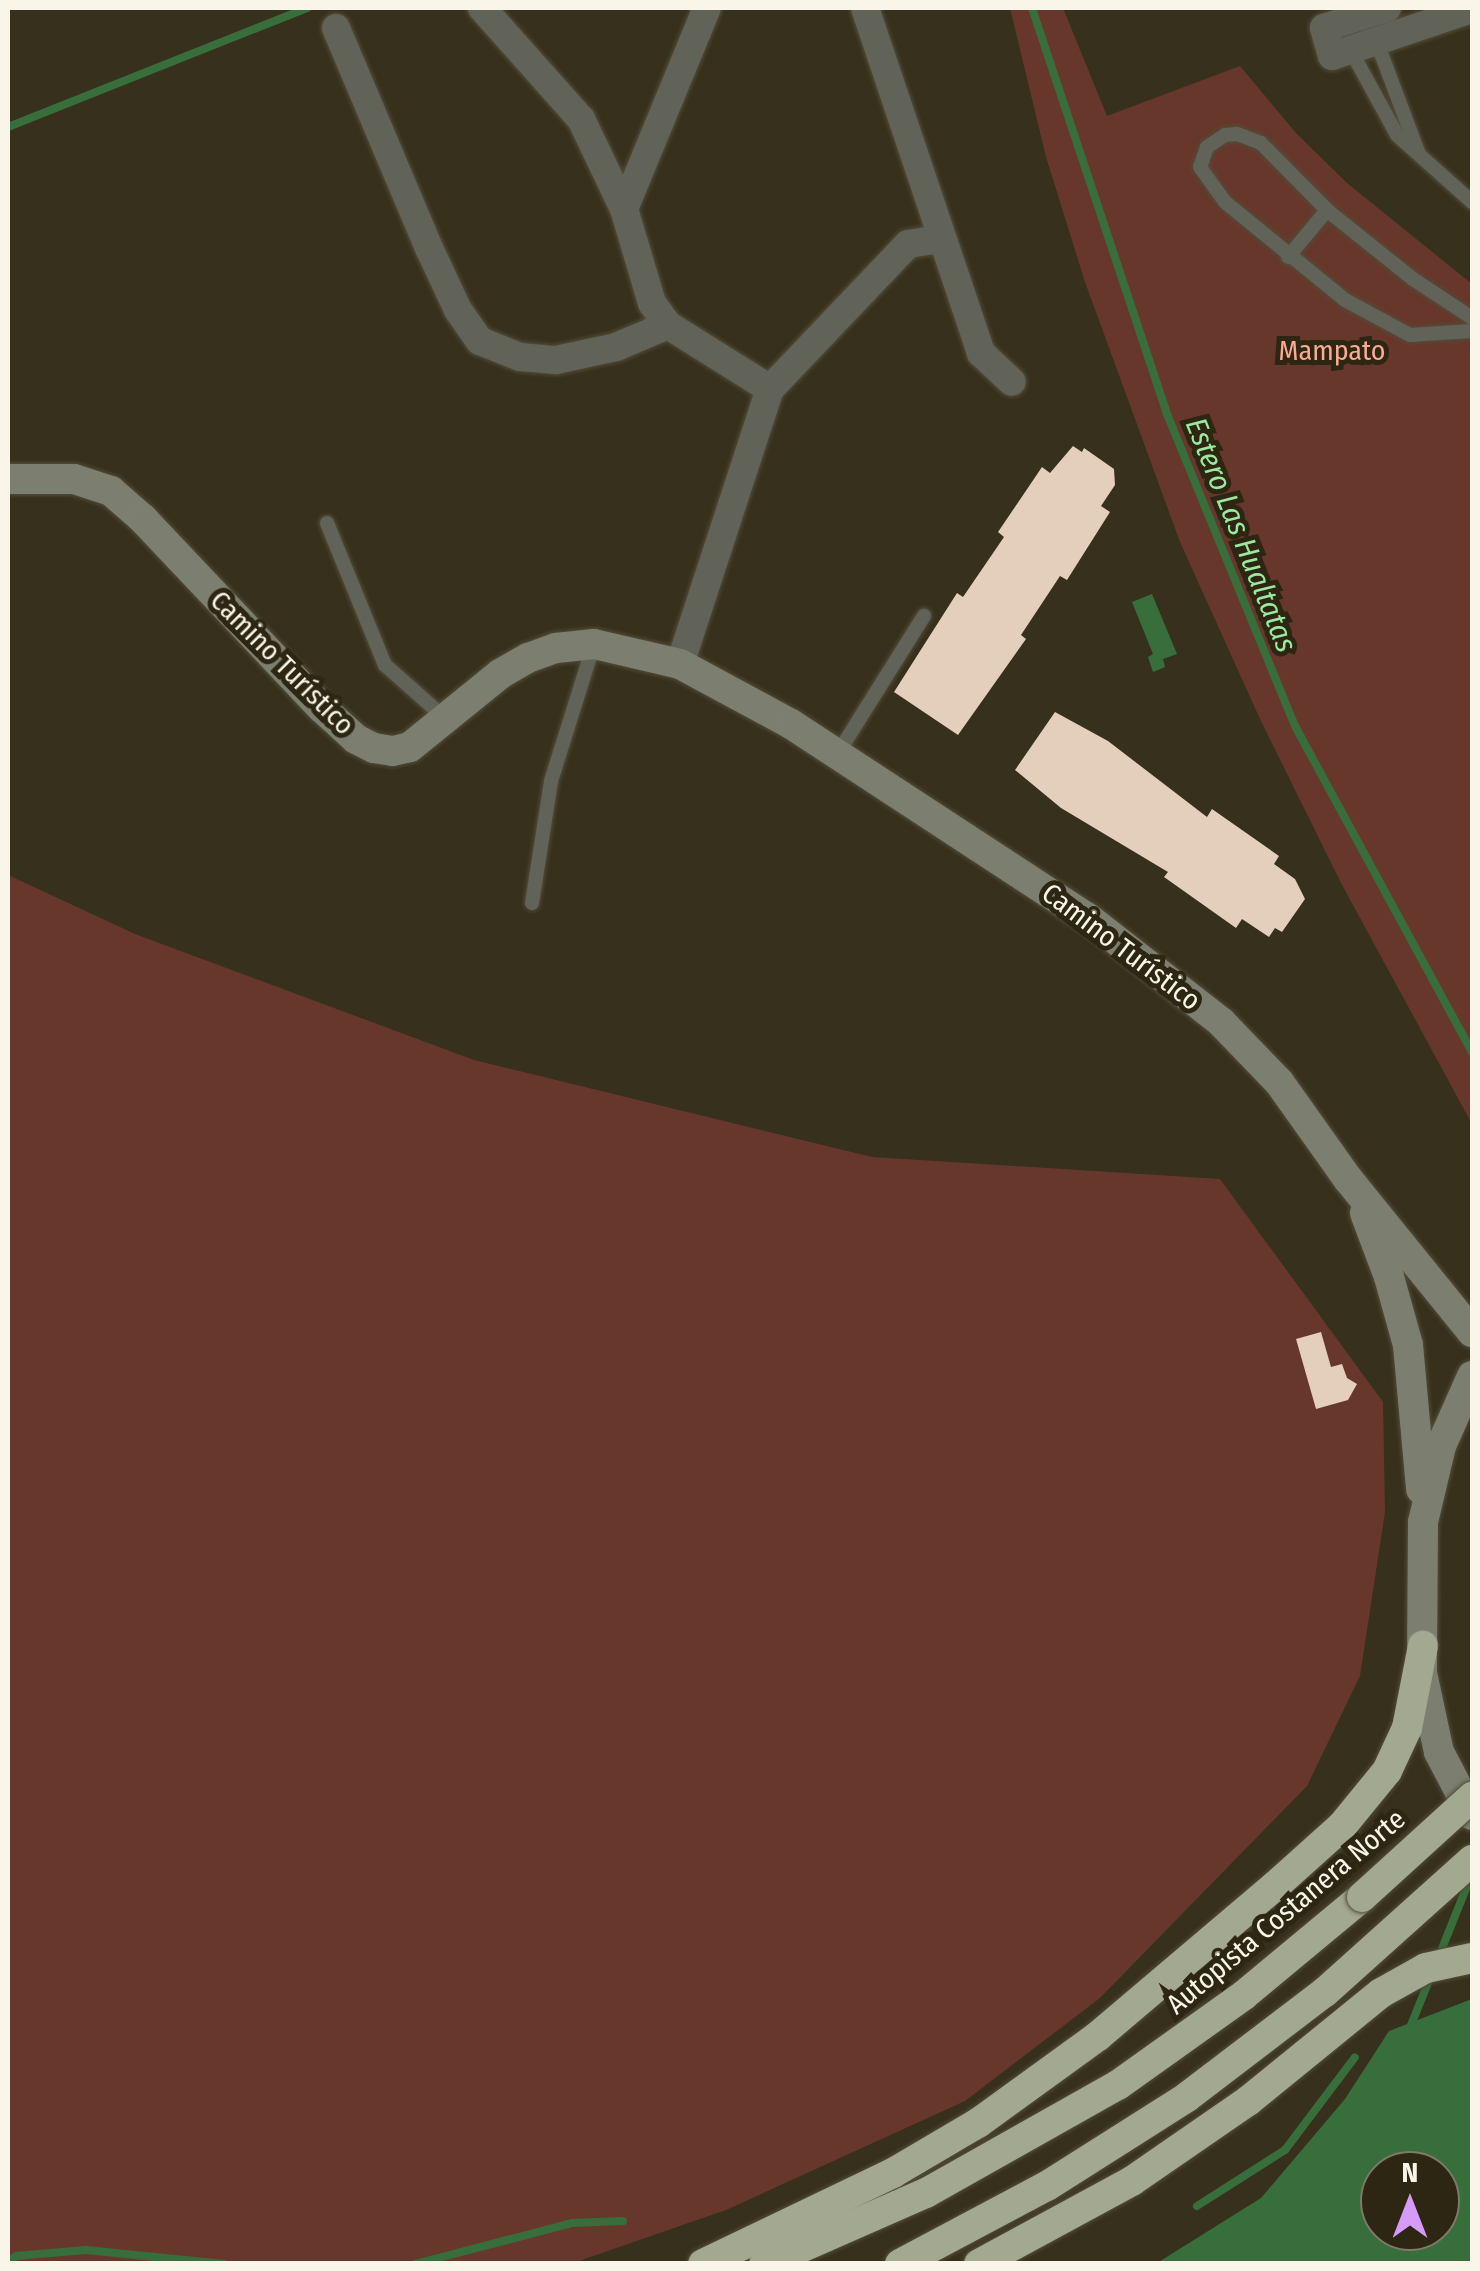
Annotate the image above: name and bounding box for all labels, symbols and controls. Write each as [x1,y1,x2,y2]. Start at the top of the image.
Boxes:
park label: Mampato [1279,334,1385,368]
water label: Estero Las Hualtatas [1178,413,1304,657]
street label: Camino Turístico [203,584,361,742]
street label: Camino Turístico [1035,876,1207,1018]
street label: Autopista Costanera Norte [1160,1802,1412,2022]
north arrow [1360,2151,1460,2251]
text: N [1402,2156,1418,2189]

